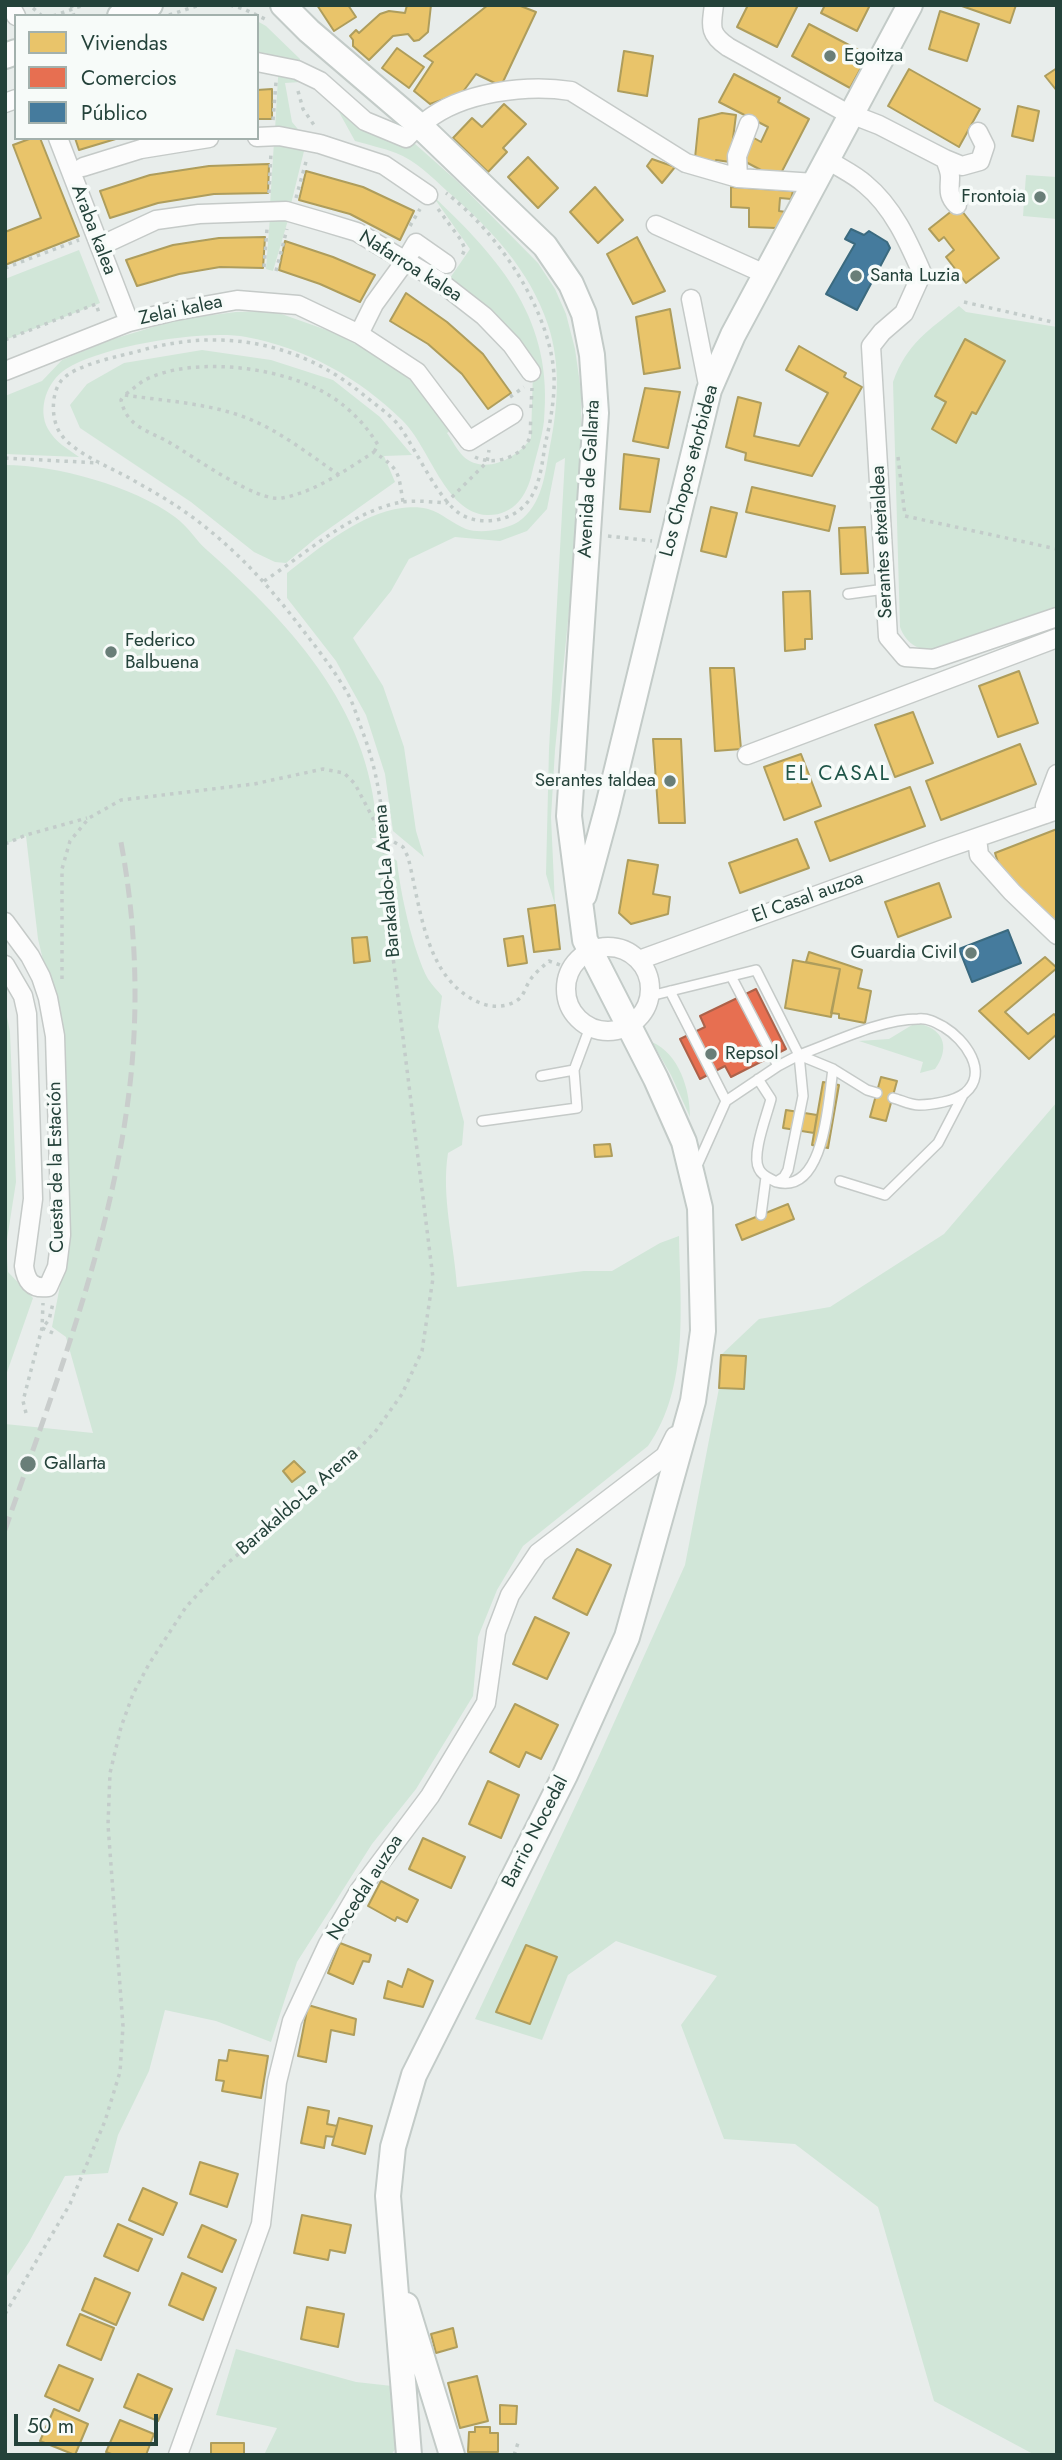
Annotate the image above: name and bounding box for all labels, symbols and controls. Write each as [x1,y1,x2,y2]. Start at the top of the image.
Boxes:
legend [14,14,259,140]
text: Viviendas [81,28,167,58]
place label: Egoitza [844,45,903,67]
marker: Egoitza [822,48,838,64]
text: Comercios [81,63,176,93]
text: Público [81,98,147,128]
street label: Araba kalea [65,182,121,278]
place label: Frontoia [961,186,1026,208]
marker: Frontoia [1032,189,1048,205]
street label: Nafarroa kalea [354,226,466,308]
place label: Santa Luzia [870,265,960,287]
marker: Santa Luzia [848,268,864,284]
street label: Zelai kalea [137,291,225,331]
street label: Los Chopos etorbidea [656,383,724,559]
street label: Avenida de Gallarta [574,399,606,559]
street label: Serantes etxetaldea [868,465,898,619]
place label: Federico Balbuena [125,630,199,674]
marker: Federico Balbuena [103,644,119,660]
district label: EL CASAL [786,762,890,788]
place label: Serantes taldea [535,770,656,792]
marker: Serantes taldea [662,773,678,789]
street label: Barakaldo-La Arena [370,804,406,958]
street label: El Casal auzoa [749,867,867,929]
place label: Guardia Civil [850,942,957,964]
marker: Guardia Civil [963,945,979,961]
place label: Repsol [725,1043,779,1065]
marker: Repsol [703,1046,719,1062]
street label: Cuesta de la Estación [44,1081,70,1253]
street label: Barakaldo-La Arena [233,1443,363,1561]
place label: Gallarta [44,1453,106,1475]
marker: Gallarta [18,1454,38,1474]
street label: Barrio Nocedal [498,1772,574,1892]
street label: Nocedal auzoa [323,1831,409,1945]
scale bar [18,2400,161,2444]
text: 50 m [27,2411,74,2441]

